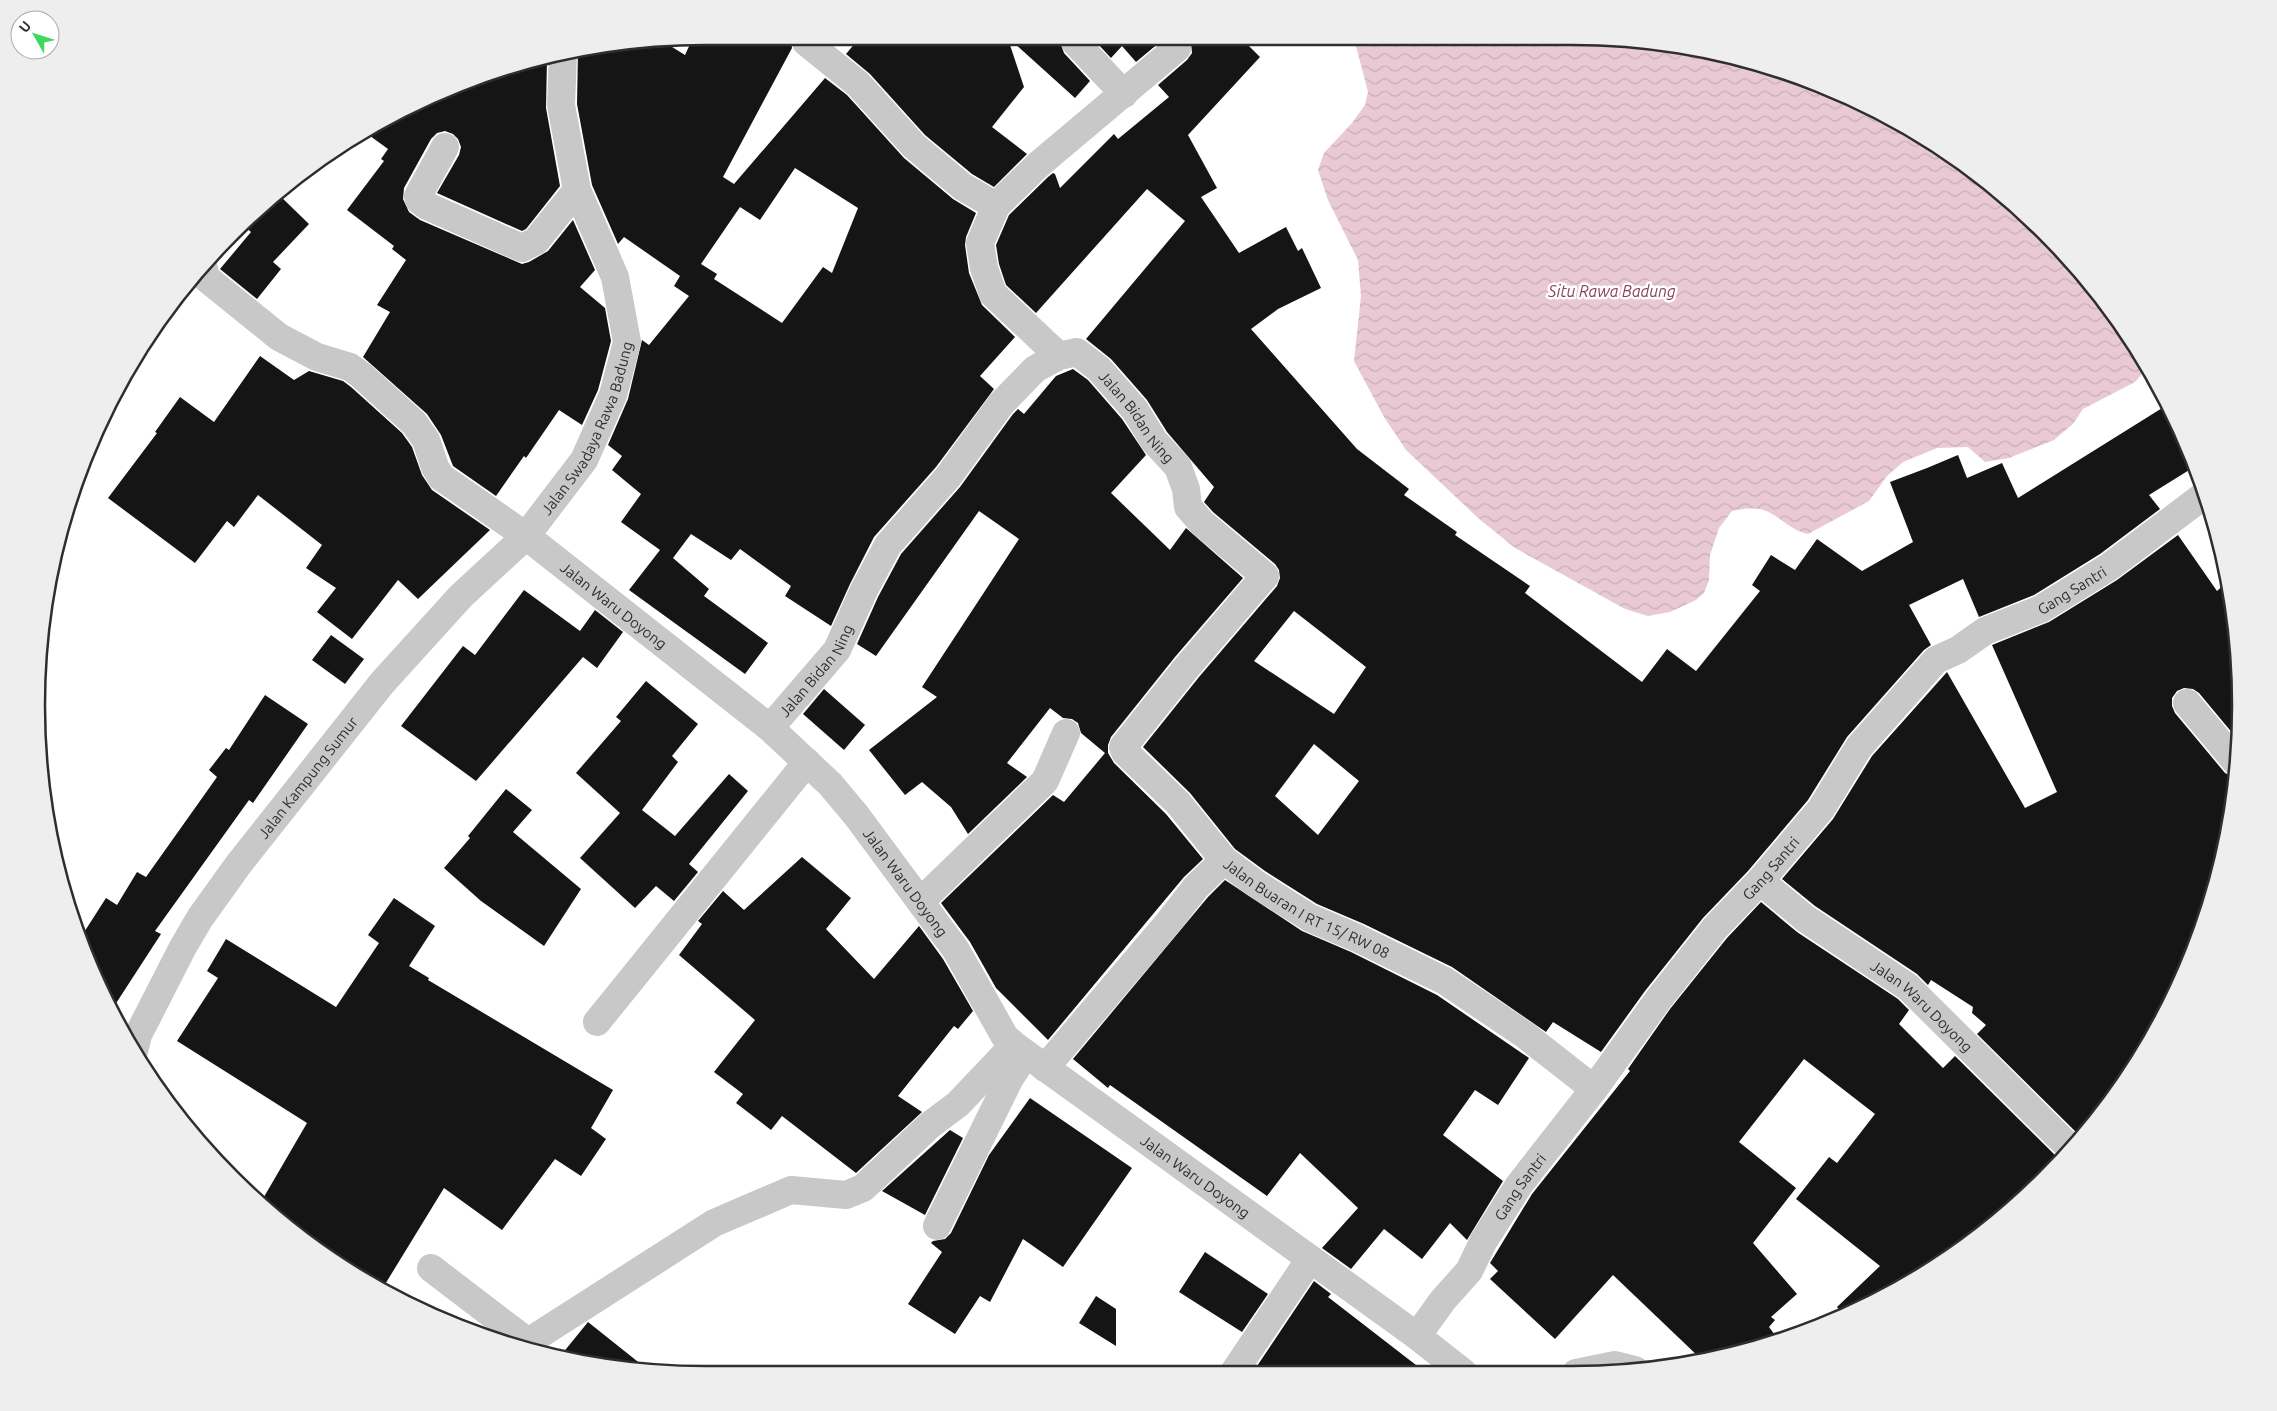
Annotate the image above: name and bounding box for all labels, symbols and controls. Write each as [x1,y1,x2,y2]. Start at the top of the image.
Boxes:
north arrow [10,10,60,60]
text: U [16,18,34,36]
water label: Situ Rawa Badung [1547,282,1676,300]
street label: Jalan Swadaya Rawa Badung [537,339,635,518]
street label: Jalan Bidan Ning [1096,367,1178,466]
street label: Jalan Waru Doyong [557,558,670,652]
street label: Gang Santri [2034,562,2109,618]
street label: Jalan Bidan Ning [775,622,856,720]
street label: Jalan Kampung Sumur [254,713,361,842]
street label: Jalan Waru Doyong [860,825,952,940]
street label: Gang Santri [1739,833,1802,903]
street label: Jalan Buaran I RT 15/ RW 08 [1221,855,1392,961]
street label: Jalan Waru Doyong [1868,956,1976,1055]
street label: Jalan Waru Doyong [1138,1131,1253,1221]
street label: Gang Santri [1491,1150,1549,1223]

